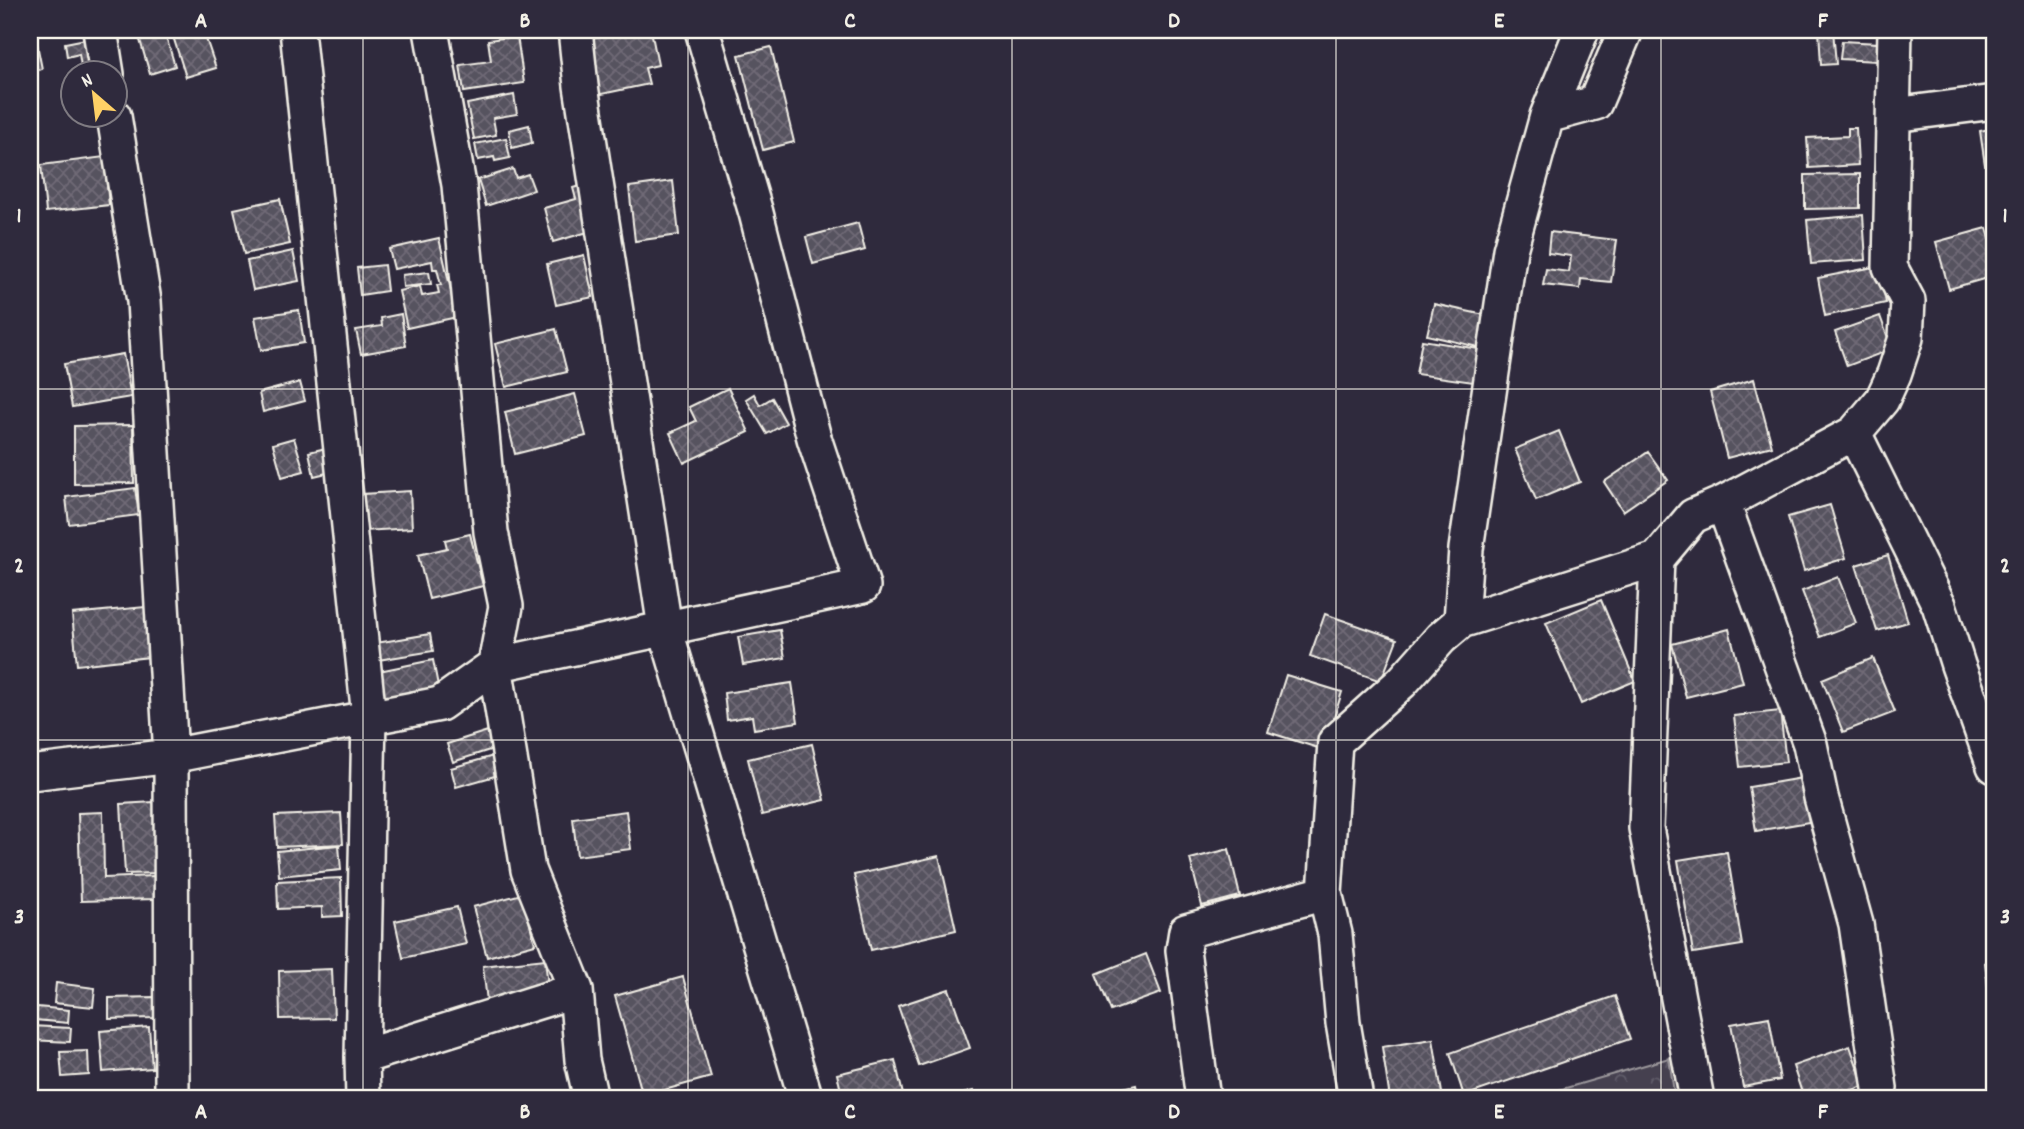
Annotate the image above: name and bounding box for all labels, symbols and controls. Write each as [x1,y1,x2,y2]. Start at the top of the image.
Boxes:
text: A [195,6,207,39]
text: B [520,6,531,39]
text: C [844,6,856,39]
text: D [1168,6,1180,39]
text: E [1494,6,1505,39]
text: F [1818,6,1829,39]
north arrow [60,60,130,130]
text: N [77,68,98,96]
text: 1 [16,201,22,234]
text: 1 [2002,201,2008,234]
text: 2 [14,551,24,584]
text: 2 [2000,551,2010,584]
text: 3 [14,902,24,935]
text: 3 [2000,902,2010,935]
text: A [195,1097,207,1129]
text: B [520,1097,531,1129]
text: C [844,1097,856,1129]
text: D [1168,1097,1180,1129]
text: E [1494,1097,1505,1129]
text: F [1818,1097,1829,1129]

